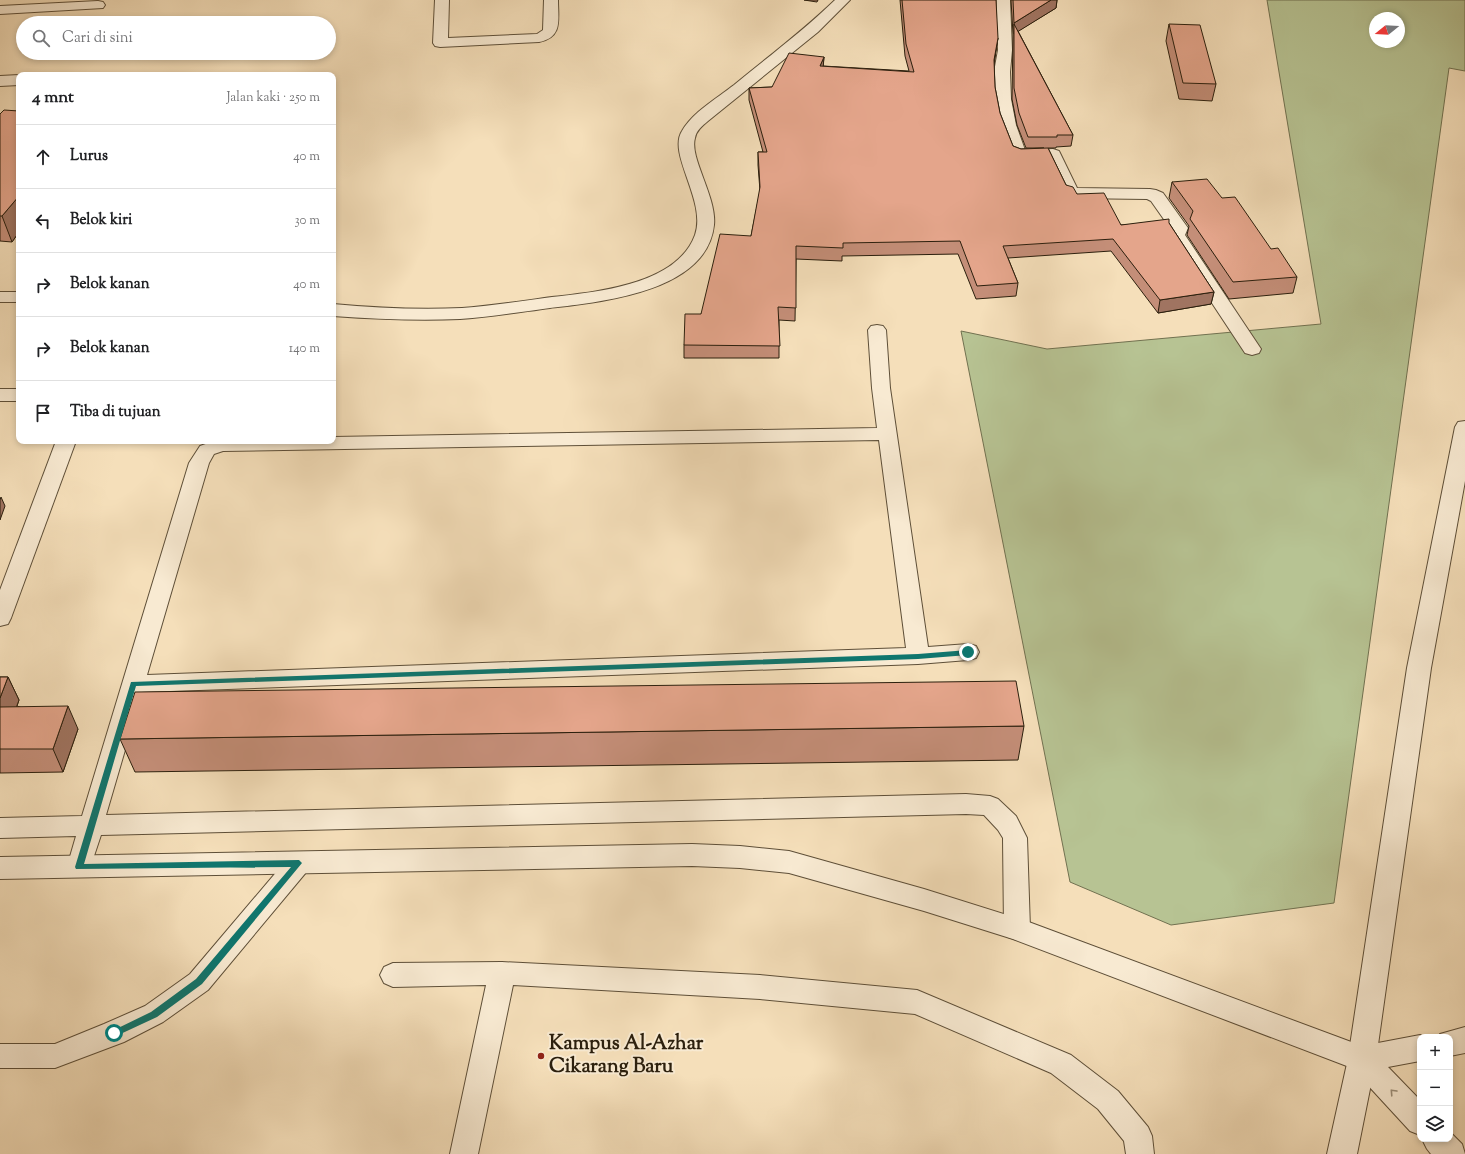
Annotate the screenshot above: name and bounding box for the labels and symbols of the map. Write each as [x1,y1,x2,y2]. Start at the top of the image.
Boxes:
north arrow [1369,12,1405,48]
route end [959,643,977,661]
route start [105,1024,123,1042]
place label: Kampus Al-Azhar Cikarang Baru [549,1030,704,1082]
marker: Kampus Al-Azhar Cikarang Baru [536,1051,546,1061]
one-way arrow [1391,1090,1398,1097]

